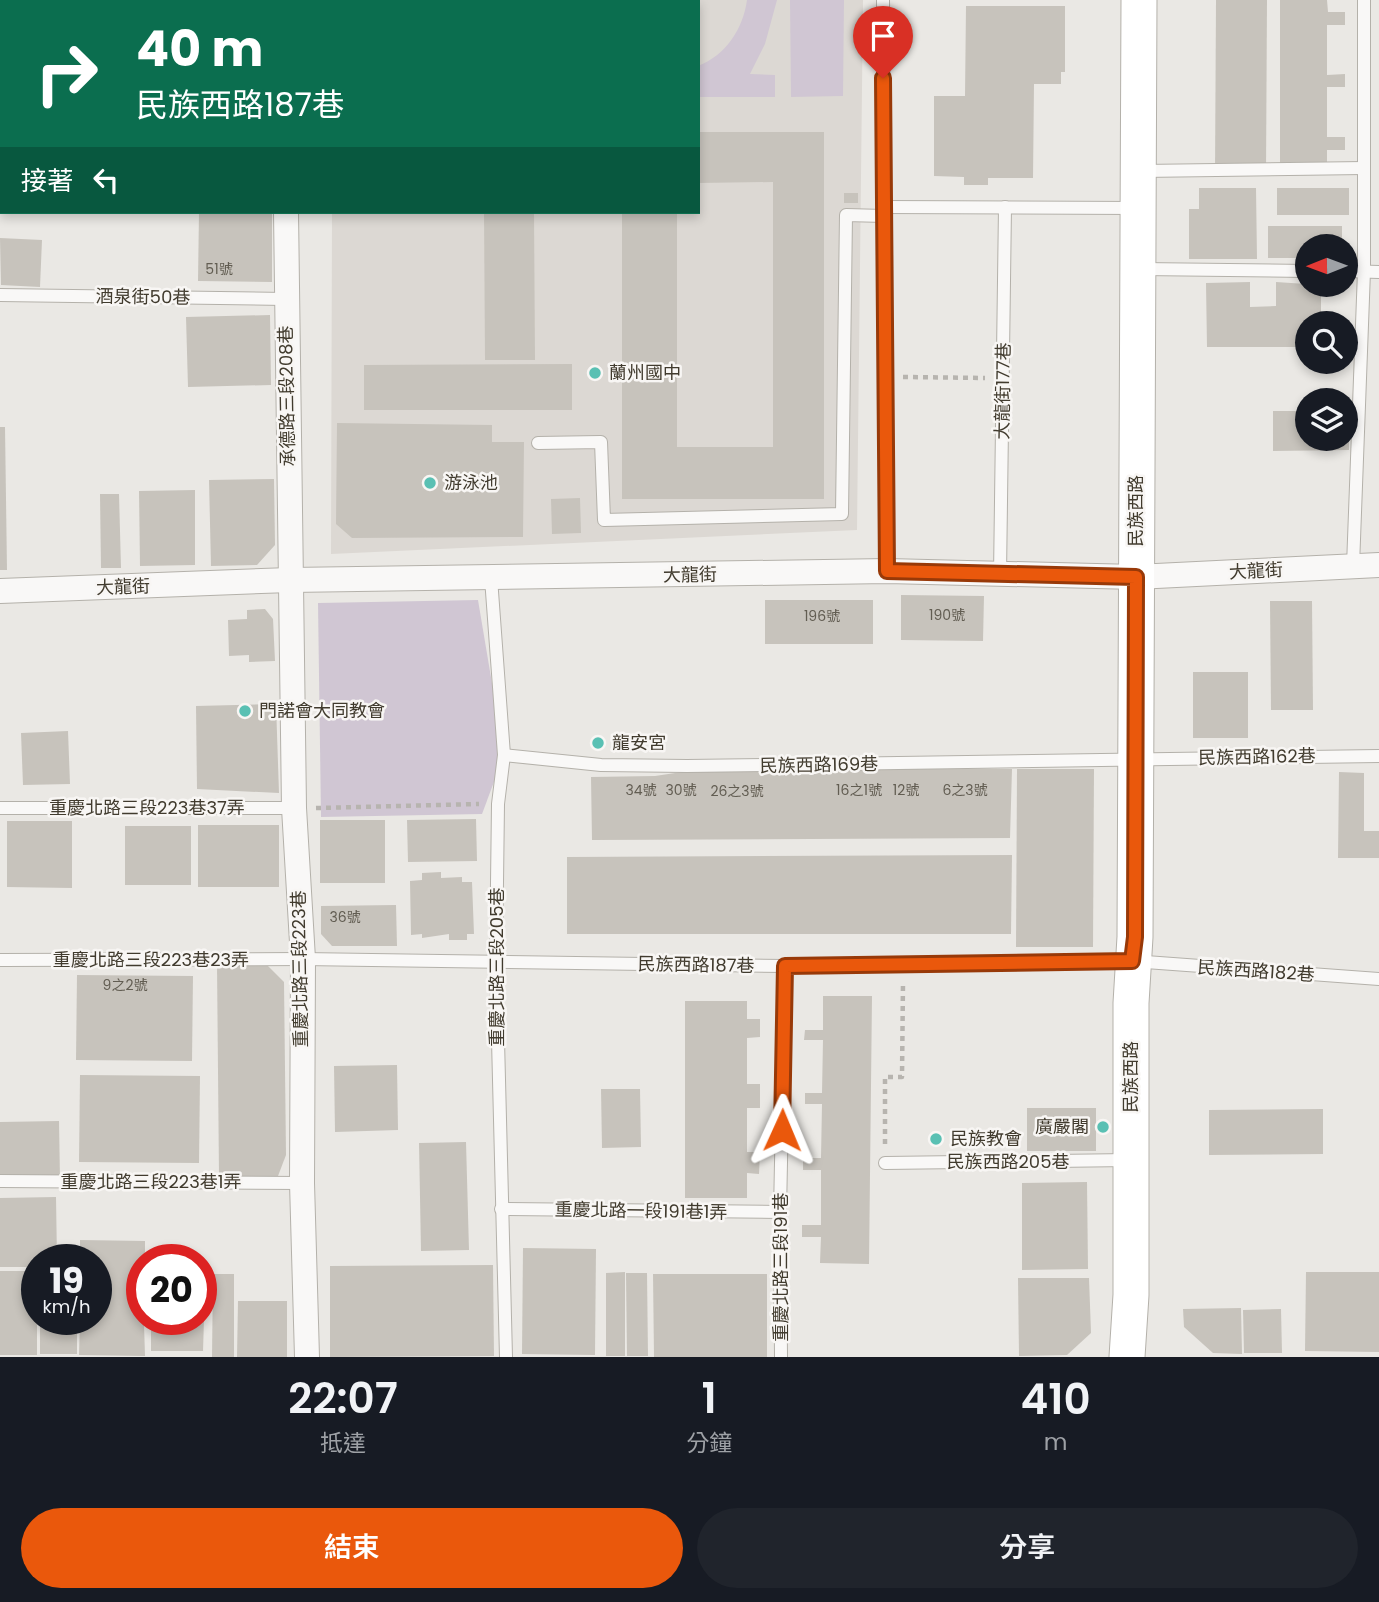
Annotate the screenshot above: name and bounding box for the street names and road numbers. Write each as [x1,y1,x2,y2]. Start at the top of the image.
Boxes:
street label: 酒泉街50巷 [95,283,191,310]
street label: 承德路三段208巷 [273,325,300,467]
street label: 大龍街177巷 [989,342,1016,440]
street label: 民族西路 [1123,475,1148,547]
street label: 大龍街 [1228,557,1284,584]
street label: 大龍街 [663,562,717,587]
street label: 大龍街 [96,573,150,600]
street label: 民族西路162巷 [1198,743,1316,770]
street label: 民族西路169巷 [760,751,878,778]
street label: 重慶北路三段223巷37弄 [49,795,245,820]
street label: 重慶北路三段205巷 [484,888,509,1046]
street label: 重慶北路三段223巷 [286,890,313,1048]
street label: 重慶北路三段223巷23弄 [53,947,249,972]
street label: 民族西路187巷 [637,951,755,978]
street label: 民族西路182巷 [1197,954,1315,987]
street label: 民族西路 [1118,1041,1143,1113]
street label: 民族西路205巷 [947,1149,1069,1174]
street label: 重慶北路三段223巷1弄 [60,1169,242,1194]
street label: 重慶北路三段191巷 [768,1193,793,1341]
street label: 重慶北路一段191巷1弄 [554,1196,728,1225]

